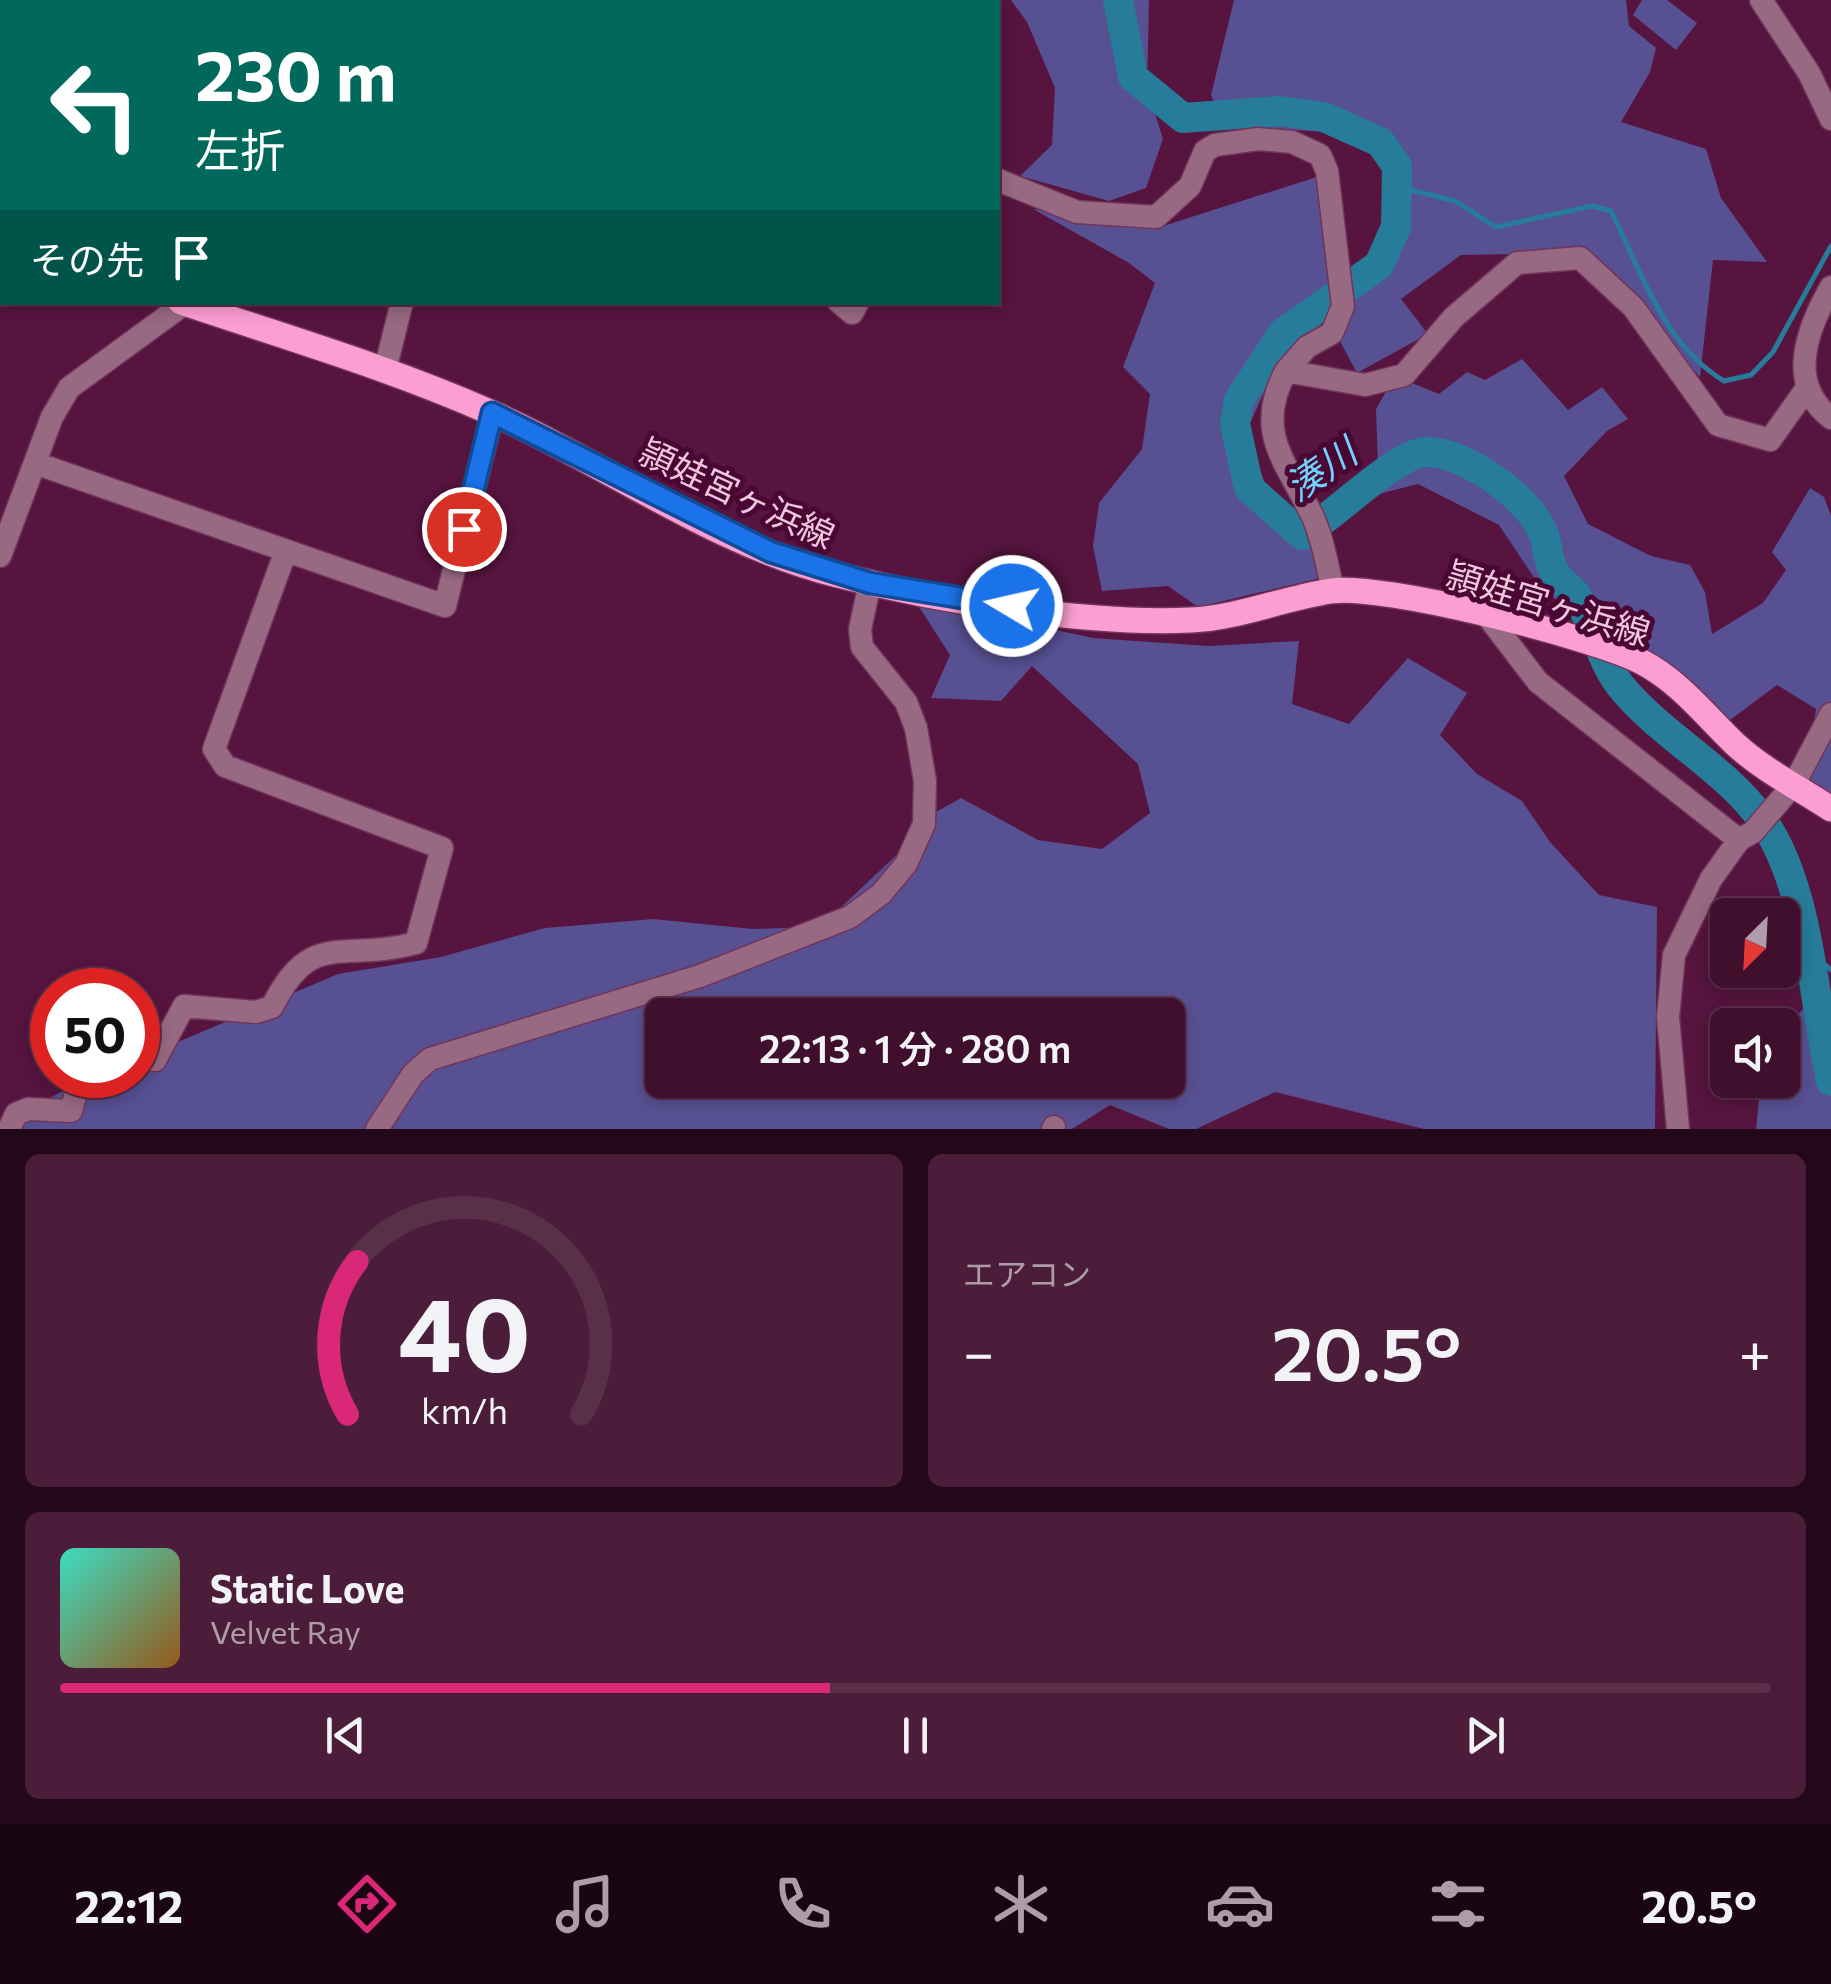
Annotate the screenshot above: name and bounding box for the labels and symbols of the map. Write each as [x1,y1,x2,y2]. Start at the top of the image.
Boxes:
water label: 湊川 [1275,425,1368,509]
street label: 頴娃宮ヶ浜線 [634,428,842,556]
pin [422,487,507,572]
street label: 頴娃宮ヶ浜線 [1442,551,1656,653]
position arrow [960,554,1064,658]
north arrow [1710,898,1800,988]
speed limit sign: 50 [30,968,160,1098]

